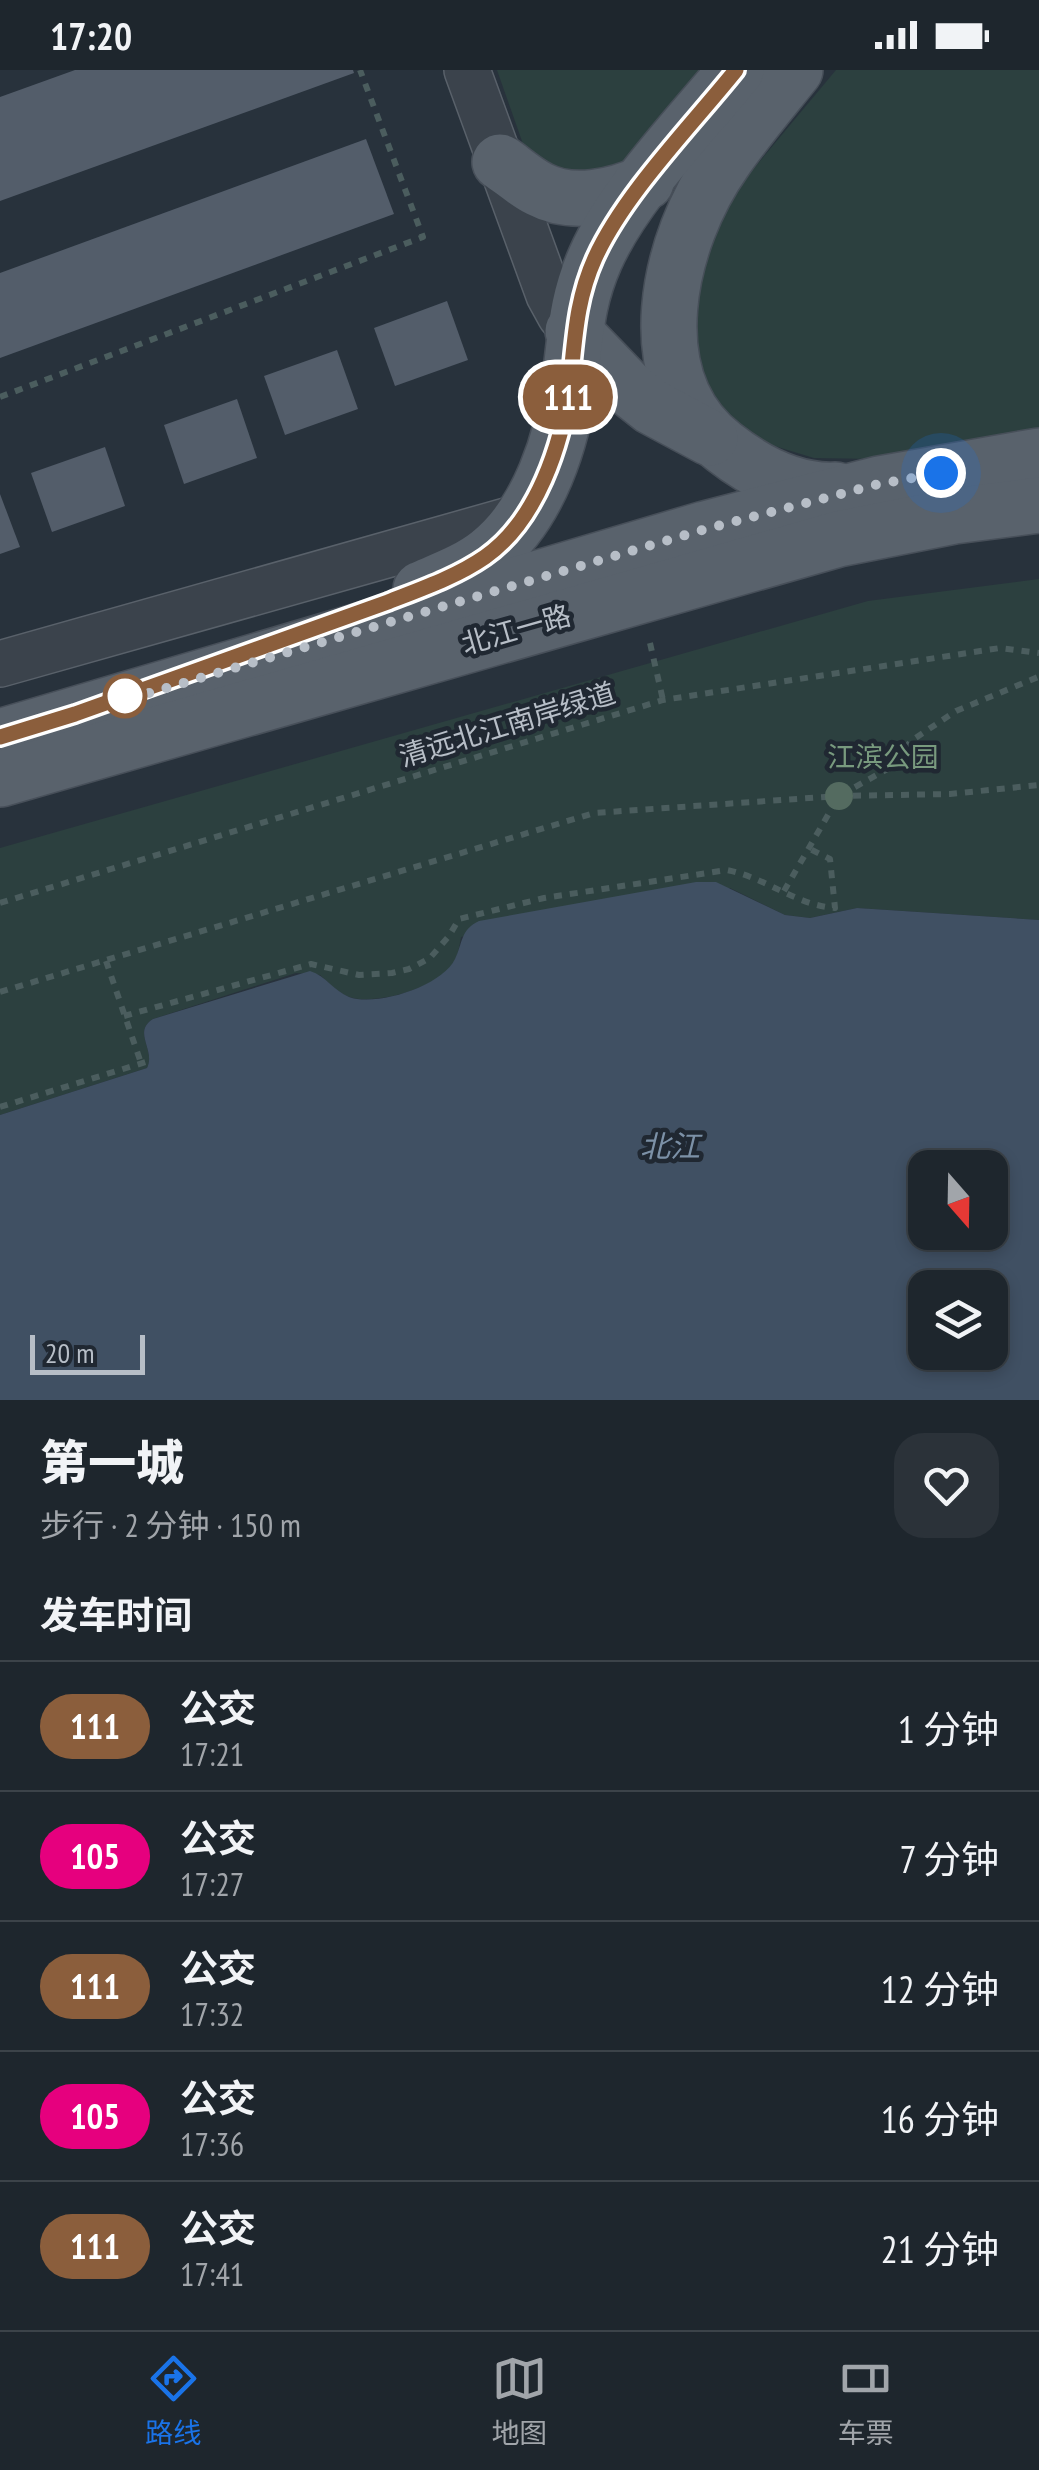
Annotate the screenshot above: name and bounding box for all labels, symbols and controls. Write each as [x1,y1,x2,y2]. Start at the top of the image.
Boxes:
text: 17:20 [50,11,132,60]
line badge: 111 [510,364,626,430]
text: 111 [543,374,593,420]
your location [916,448,966,498]
street label: 北江一路 [457,596,575,662]
street label: 清远北江南岸绿道 [394,674,620,774]
unlabelled marker [104,675,146,717]
park label: 江滨公园 [827,738,939,775]
water label: 北江 [640,1126,703,1165]
north arrow [908,1150,1008,1250]
map controls [908,1150,1008,1370]
button: layers [908,1270,1008,1370]
scale bar [30,1330,145,1374]
text: 20 m [45,1334,94,1371]
text: 第一城 [40,1431,184,1493]
button: heart [894,1433,999,1538]
text: 步行 · 2 分钟 · 150 m [40,1504,301,1546]
text: 发车时间 [40,1590,192,1639]
text: 公交 [180,1683,256,1732]
text: 111 [70,1703,120,1749]
text: 1 分钟 [898,1704,999,1753]
text: 17:21 [180,1733,244,1775]
text: 公交 [180,1813,256,1862]
text: 105 [70,1833,120,1879]
text: 7 分钟 [899,1834,999,1883]
text: 17:27 [180,1863,244,1905]
text: 公交 [180,1943,256,1992]
text: 111 [70,1963,120,2009]
text: 12 分钟 [881,1964,999,2013]
text: 17:32 [180,1993,244,2035]
text: 公交 [180,2073,256,2122]
text: 105 [70,2093,120,2139]
text: 16 分钟 [881,2094,999,2143]
text: 17:36 [180,2123,244,2165]
text: 公交 [180,2203,256,2252]
text: 111 [70,2223,120,2269]
text: 21 分钟 [881,2224,999,2273]
text: 17:41 [180,2253,244,2295]
tab: 路线 [145,2351,201,2451]
tab: 地图 [491,2351,548,2451]
tab: 车票 [838,2351,894,2451]

